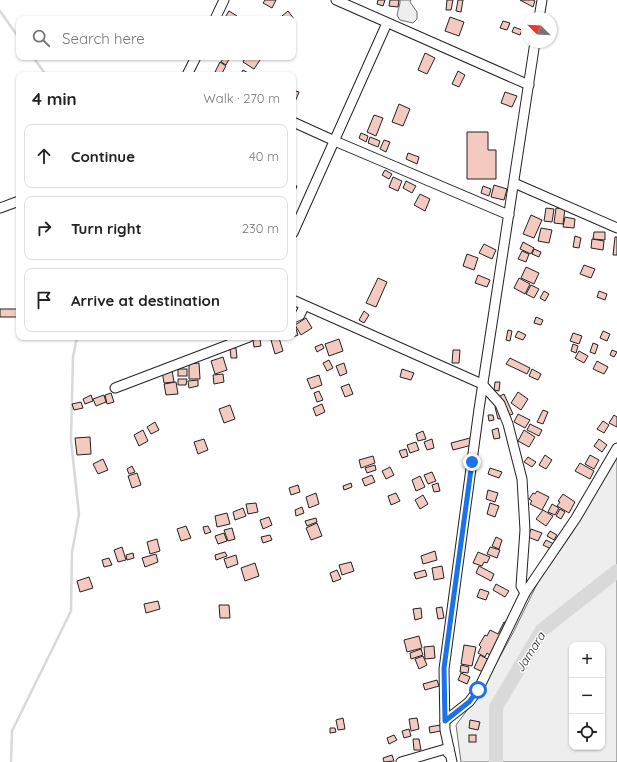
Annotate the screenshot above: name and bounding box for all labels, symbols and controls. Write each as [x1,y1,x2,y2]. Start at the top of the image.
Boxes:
north arrow [521,12,557,48]
search box [16,16,296,60]
icon: search [30,27,52,49]
text: Search here [62,29,145,48]
text: 4 min [32,88,77,109]
text: Walk · 270 m [203,90,280,106]
icon: ahead [33,145,55,167]
text: Continue [71,147,135,166]
text: 40 m [249,148,279,164]
icon: right [33,217,55,239]
text: Turn right [71,219,142,238]
text: 230 m [242,220,279,236]
icon: arrive [33,289,55,311]
text: Arrive at destination [71,291,220,310]
route end [463,453,481,471]
water label: Jamara [512,629,548,675]
map controls [569,642,605,750]
button: + [569,642,605,678]
button: − [569,678,605,714]
route start [469,681,487,699]
button: locate [569,714,605,750]

